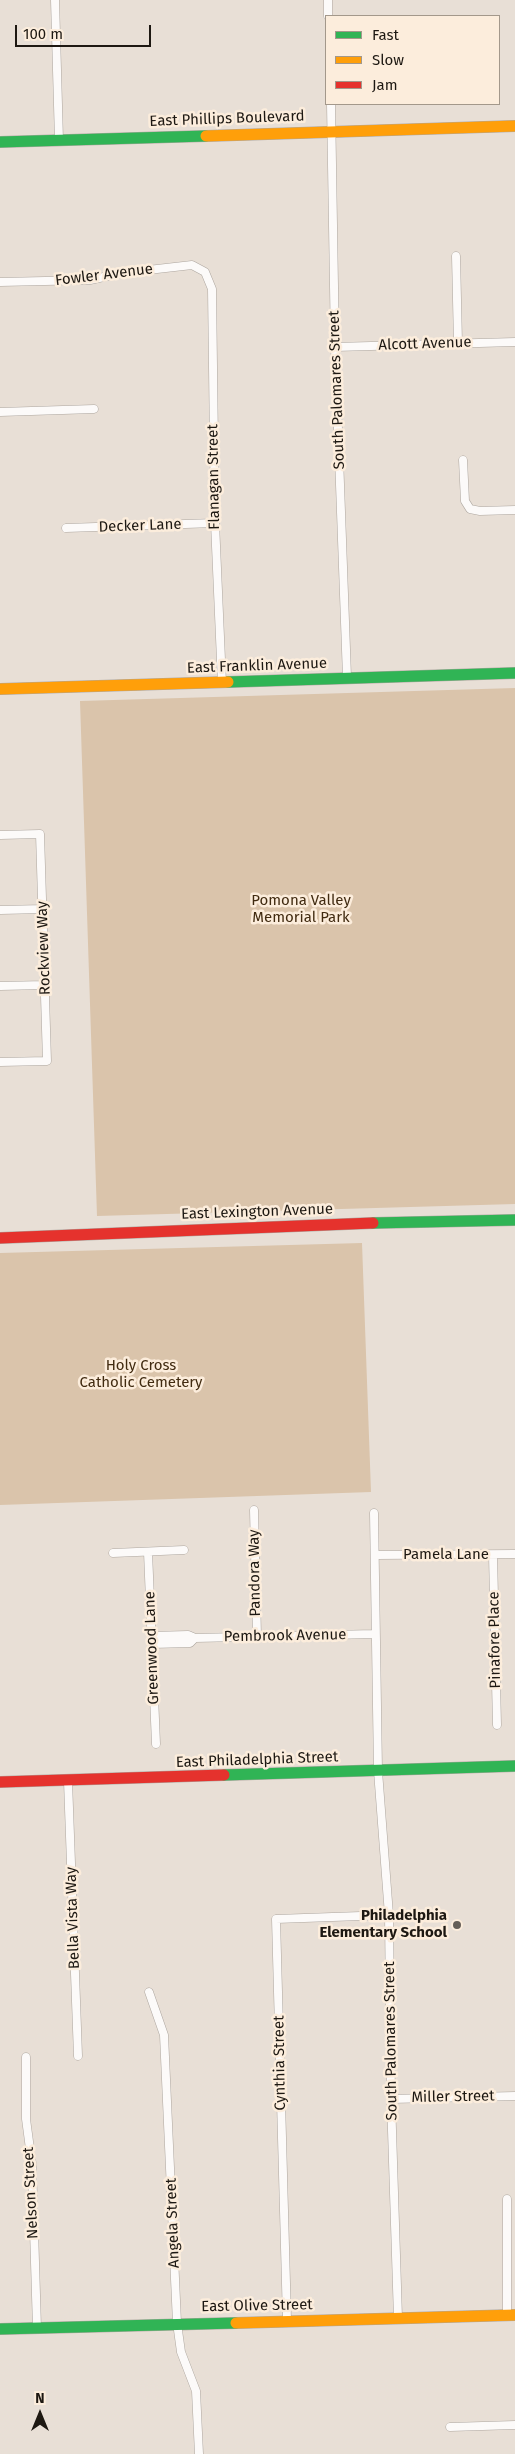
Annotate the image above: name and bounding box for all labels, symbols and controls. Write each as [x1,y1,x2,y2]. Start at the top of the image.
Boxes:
scale bar [18,15,154,47]
legend [325,15,500,105]
text: 100 m [23,25,63,43]
text: Fast [372,26,399,44]
text: Slow [372,51,404,69]
text: Jam [372,76,398,94]
street label: East Phillips Boulevard [149,107,305,131]
street label: Fowler Avenue [54,260,154,290]
street label: South Palomares Street [325,310,349,470]
street label: Alcott Avenue [378,333,472,355]
street label: Flanagan Street [204,424,224,530]
street label: Decker Lane [98,516,182,536]
street label: East Franklin Avenue [187,655,327,677]
park label: Pomona Valley Memorial Park [251,892,351,927]
street label: Rockview Way [33,901,55,995]
street label: East Lexington Avenue [181,1200,333,1224]
park label: Holy Cross Catholic Cemetery [80,1357,202,1392]
street label: Pandora Way [245,1529,265,1617]
street label: Pamela Lane [403,1546,489,1564]
street label: Greenwood Lane [141,1591,163,1705]
street label: Pinafore Place [485,1591,505,1689]
street label: Pembrook Avenue [224,1626,346,1646]
street label: East Philadelphia Street [176,1748,338,1772]
street label: Bella Vista Way [62,1867,84,1969]
place label: Philadelphia Elementary School [319,1907,447,1942]
marker: Philadelphia Elementary School [451,1919,463,1931]
street label: South Palomares Street [381,1961,401,2121]
street label: Cynthia Street [270,2015,290,2111]
street label: Miller Street [411,2087,495,2107]
street label: Nelson Street [20,2147,42,2239]
street label: Angela Street [162,2178,184,2268]
street label: East Olive Street [201,2296,313,2316]
north arrow [15,2389,65,2439]
text: N [35,2390,45,2407]

